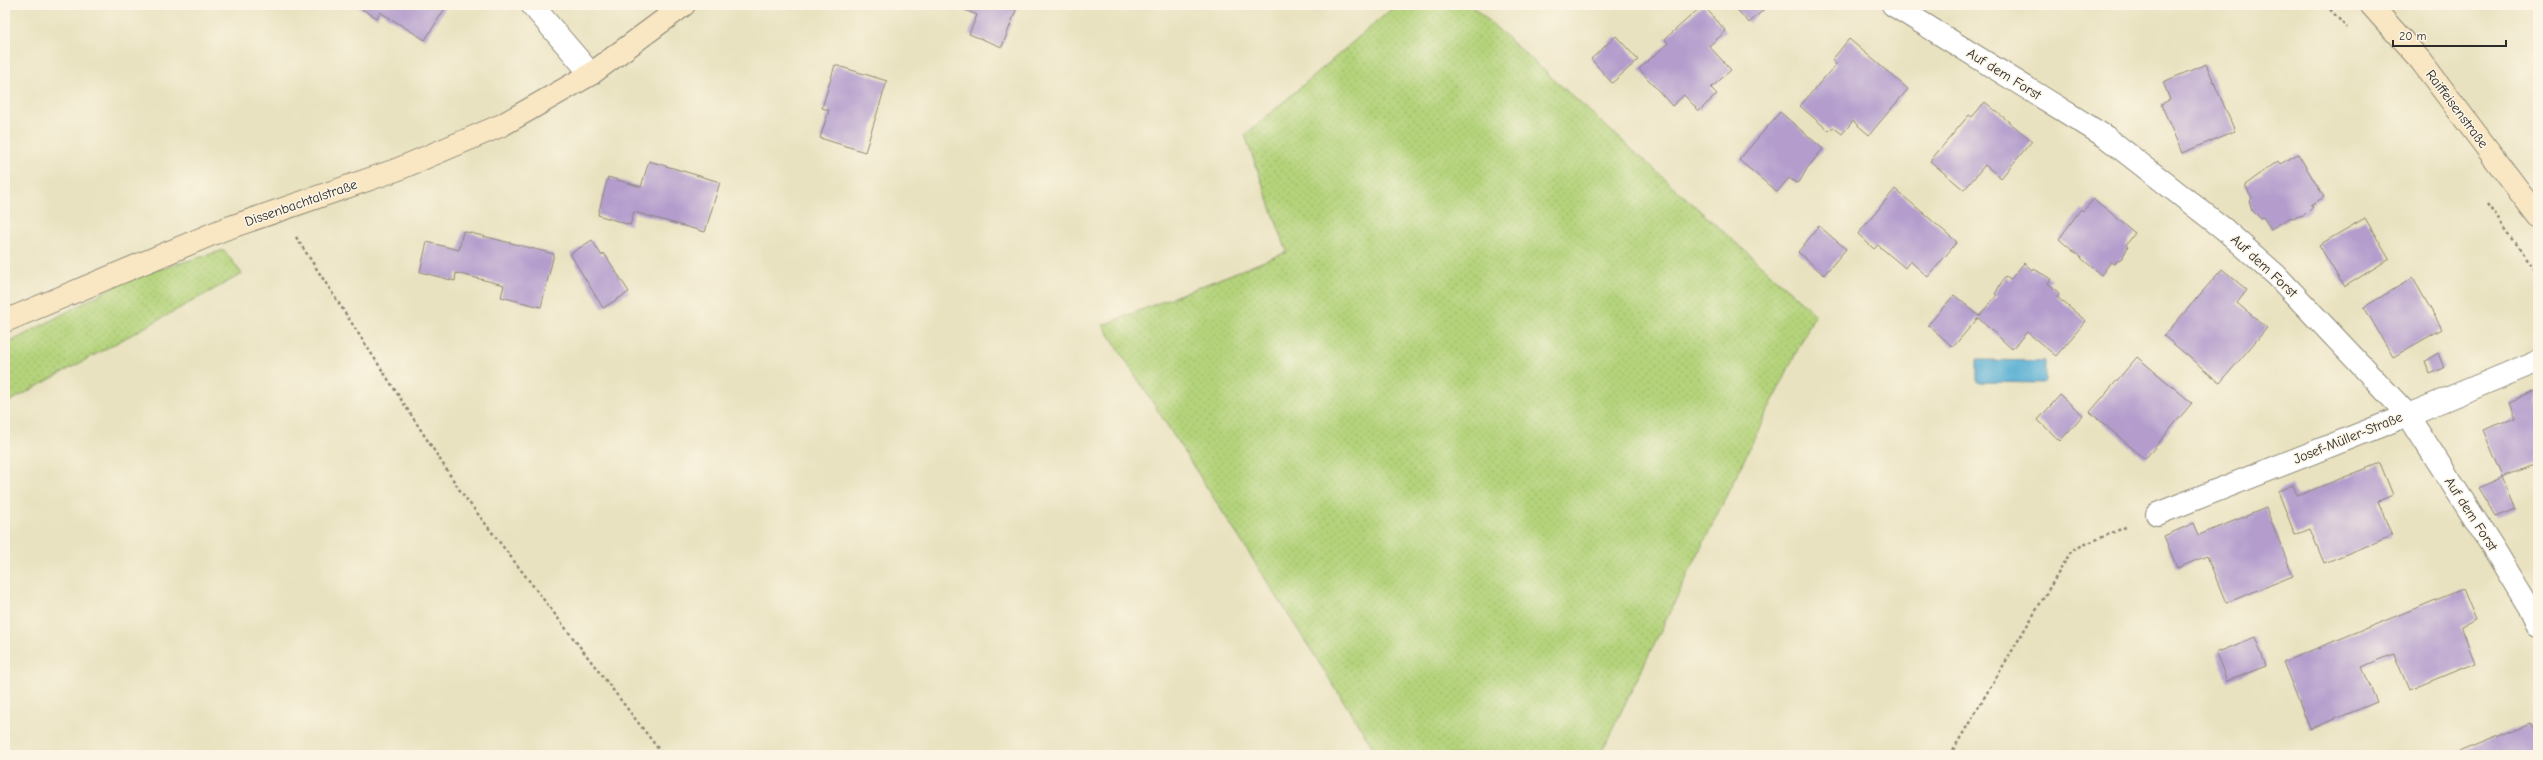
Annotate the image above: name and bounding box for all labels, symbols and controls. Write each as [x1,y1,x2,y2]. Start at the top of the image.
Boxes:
scale bar [2393,22,2506,48]
text: 20 m [2399,29,2427,43]
street label: Auf dem Forst [1964,44,2045,104]
street label: Raiffeisenstraße [2422,67,2492,151]
street label: Dissenbachtalstraße [242,176,360,230]
street label: Auf dem Forst [2227,231,2301,302]
street label: Josef-Müller-Straße [2291,408,2405,468]
street label: Auf dem Forst [2441,474,2502,555]

